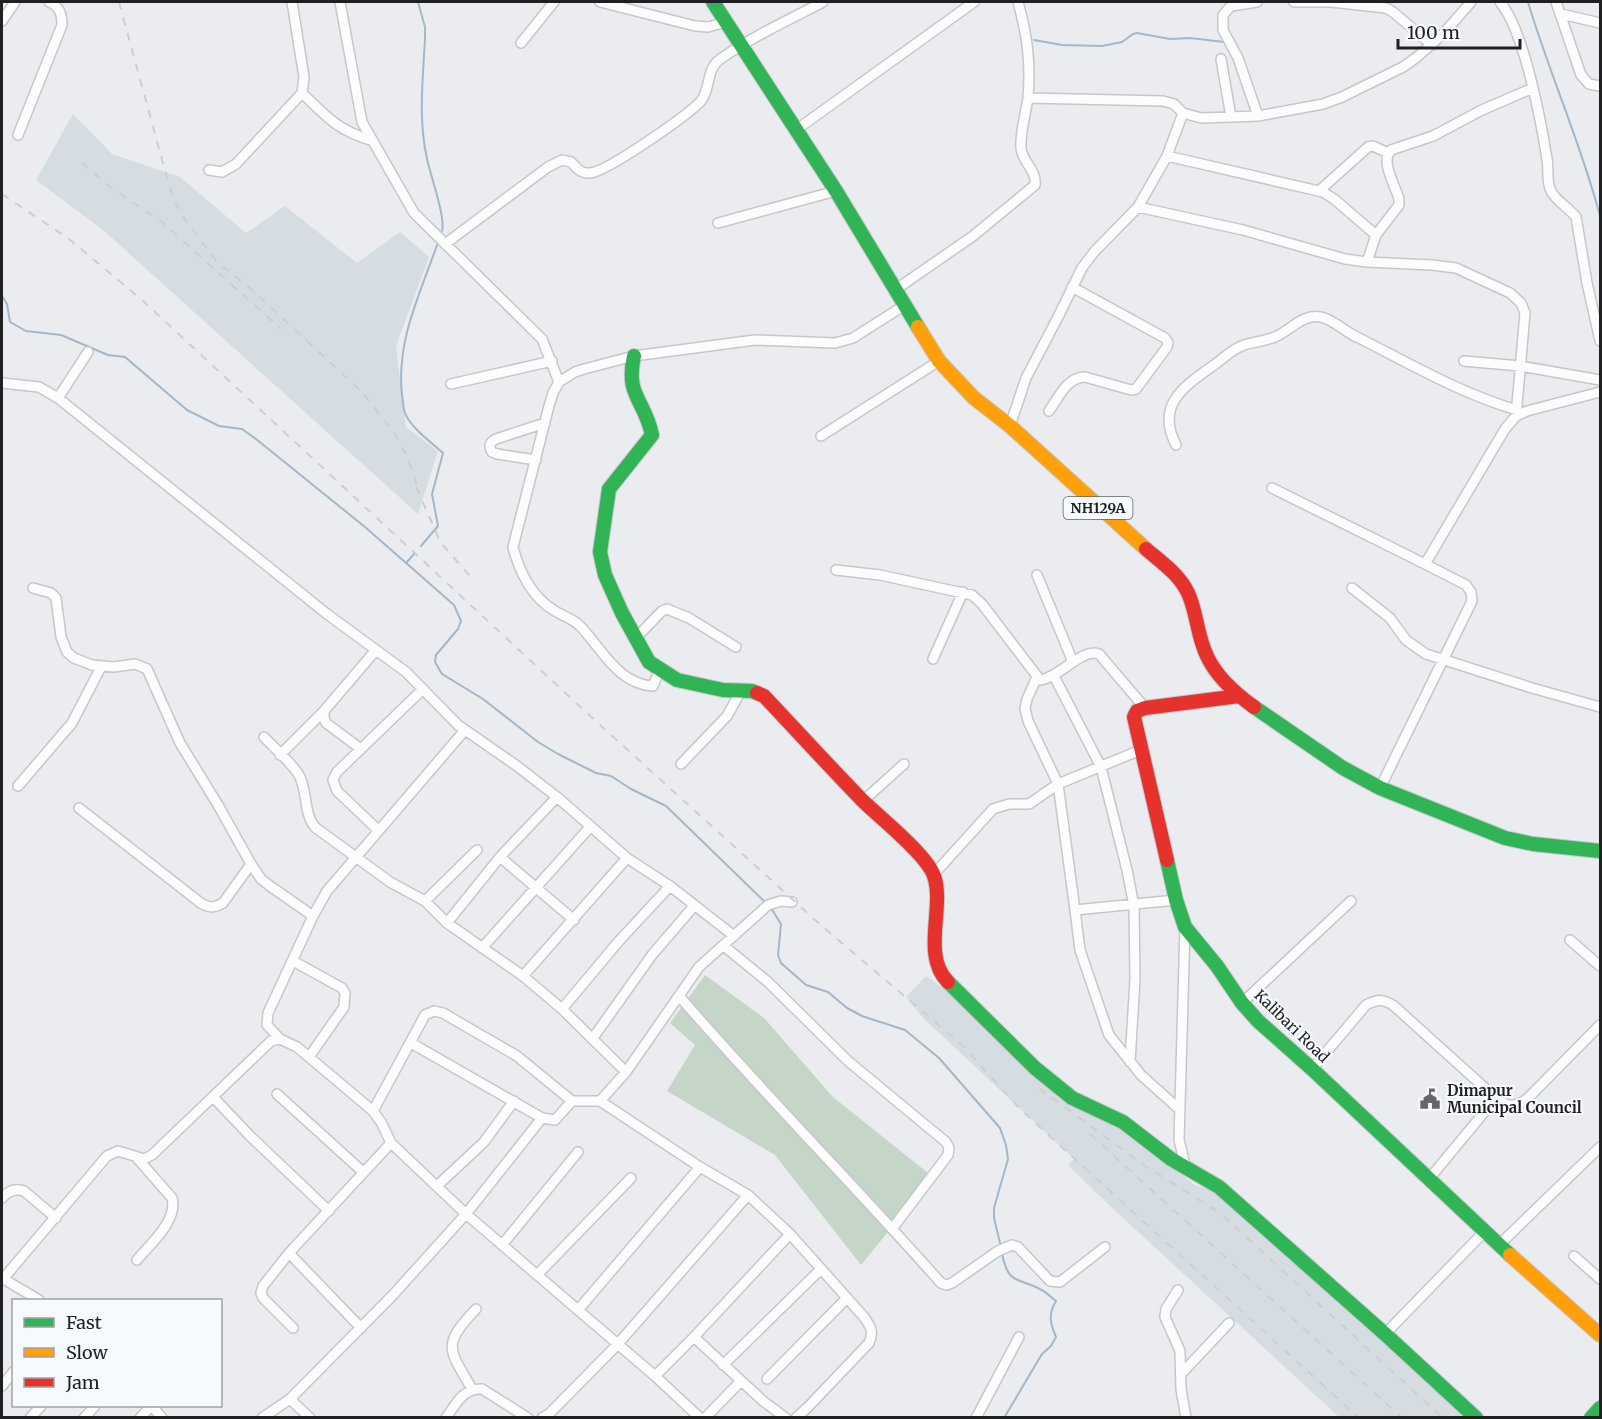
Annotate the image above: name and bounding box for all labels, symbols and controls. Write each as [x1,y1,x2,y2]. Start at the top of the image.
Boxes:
scale bar [1398,12,1520,50]
text: 100 m [1407,21,1460,44]
road number: NH129A [1064,497,1132,519]
street label: Kalibari Road [1251,985,1333,1067]
place label: Dimapur Municipal Council [1447,1081,1582,1117]
public building icon: Dimapur Municipal Council [1418,1087,1442,1111]
legend [12,1299,222,1407]
text: Fast [66,1311,102,1334]
text: Slow [66,1341,109,1364]
text: Jam [65,1371,100,1394]

